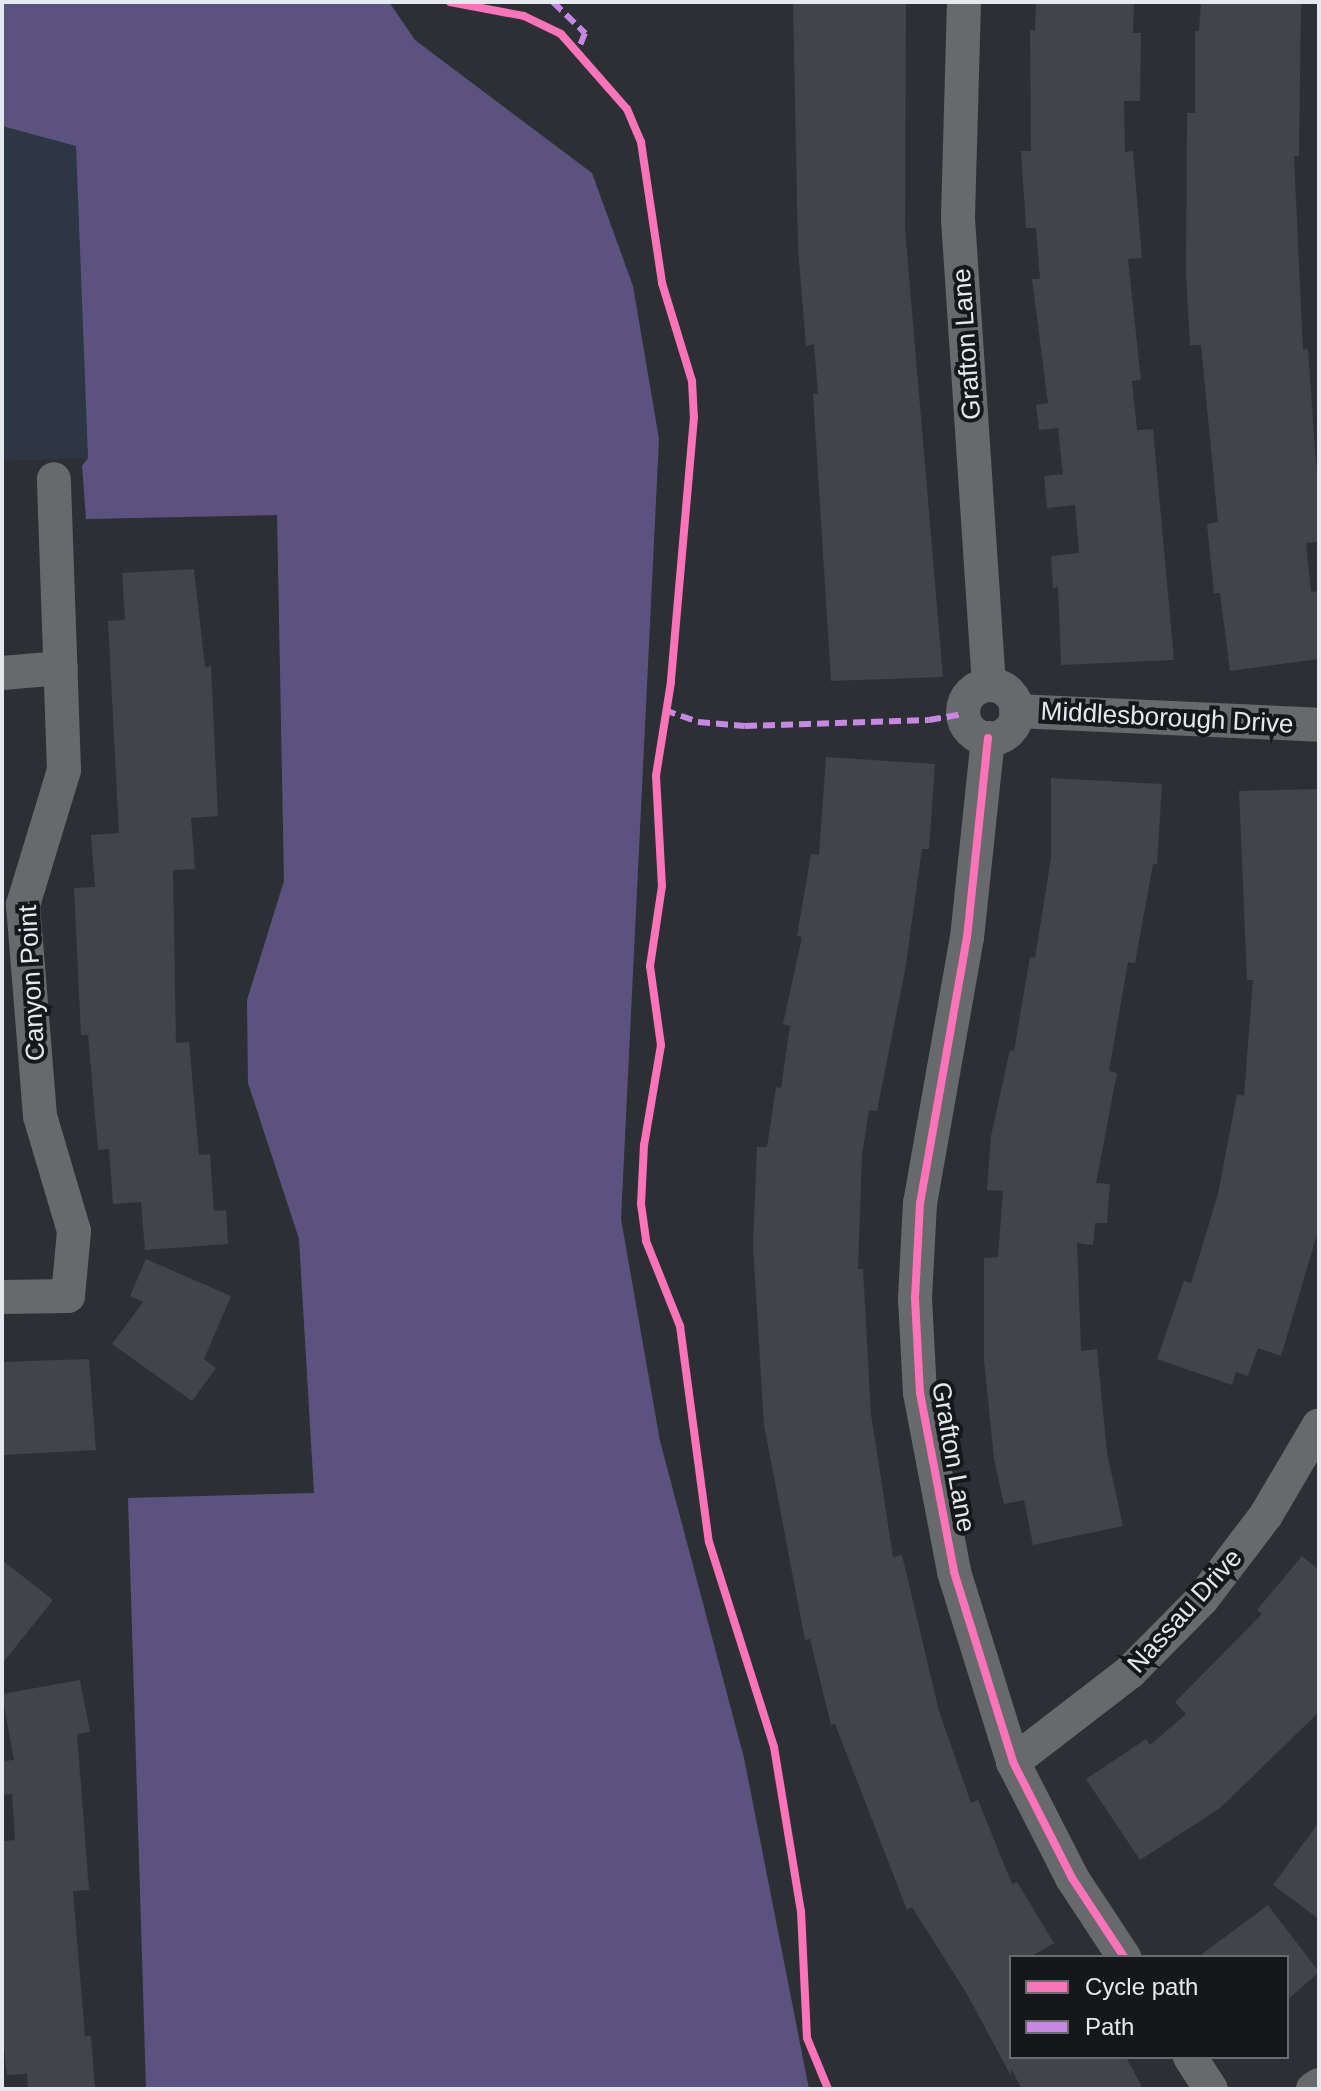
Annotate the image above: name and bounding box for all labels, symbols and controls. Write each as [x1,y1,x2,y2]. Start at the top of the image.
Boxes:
street label: Grafton Lane [946,267,988,421]
street label: Middlesborough Drive [1040,696,1294,740]
street label: Canyon Point [12,904,52,1062]
street label: Grafton Lane [924,1380,982,1534]
street label: Nassau Drive [1121,1543,1249,1679]
legend [1009,1955,1289,2059]
text: Cycle path [1085,1973,1198,2000]
text: Path [1085,2013,1134,2040]

